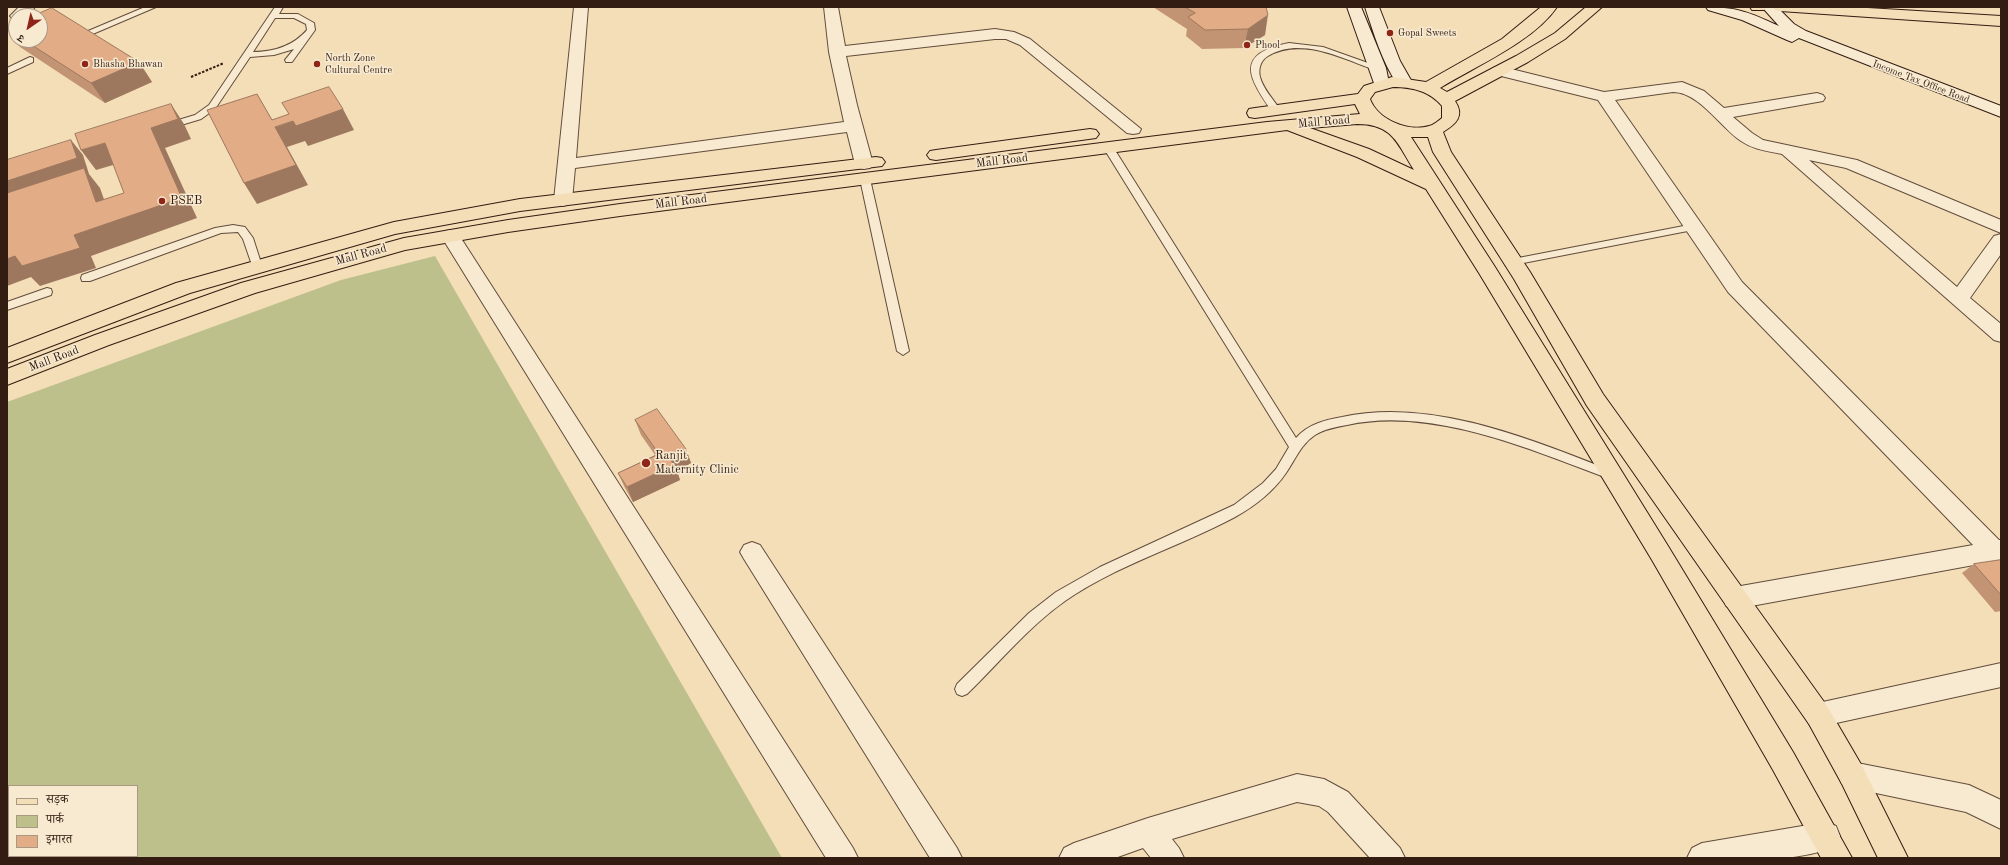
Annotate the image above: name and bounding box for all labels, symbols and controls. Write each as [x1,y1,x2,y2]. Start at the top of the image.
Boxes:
north arrow [8,8,48,48]
place label: Gopal Sweets [1398,27,1456,39]
marker: Gopal Sweets [1385,28,1395,38]
text: उ [16,31,27,44]
place label: Phool [1255,39,1280,51]
marker: Phool [1242,40,1252,50]
place label: North Zone Cultural Centre [325,52,392,76]
place label: Bhasha Bhawan [93,58,163,70]
street label: Income Tax Office Road [1871,58,1971,106]
marker: Bhasha Bhawan [80,59,90,69]
marker: North Zone Cultural Centre [312,59,322,69]
street label: Mall Road [1297,113,1351,131]
street label: Mall Road [975,151,1029,171]
street label: Mall Road [654,192,708,212]
place label: PSEB [170,194,202,208]
marker: PSEB [157,196,167,206]
street label: Mall Road [334,241,388,269]
street label: Mall Road [27,343,81,375]
place label: Ranjit Maternity Clinic [655,449,739,477]
marker: Ranjit Maternity Clinic [640,457,652,469]
legend [8,785,138,857]
text: सड़क [46,794,69,806]
text: पार्क [46,814,64,826]
text: इमारत [46,834,72,846]

